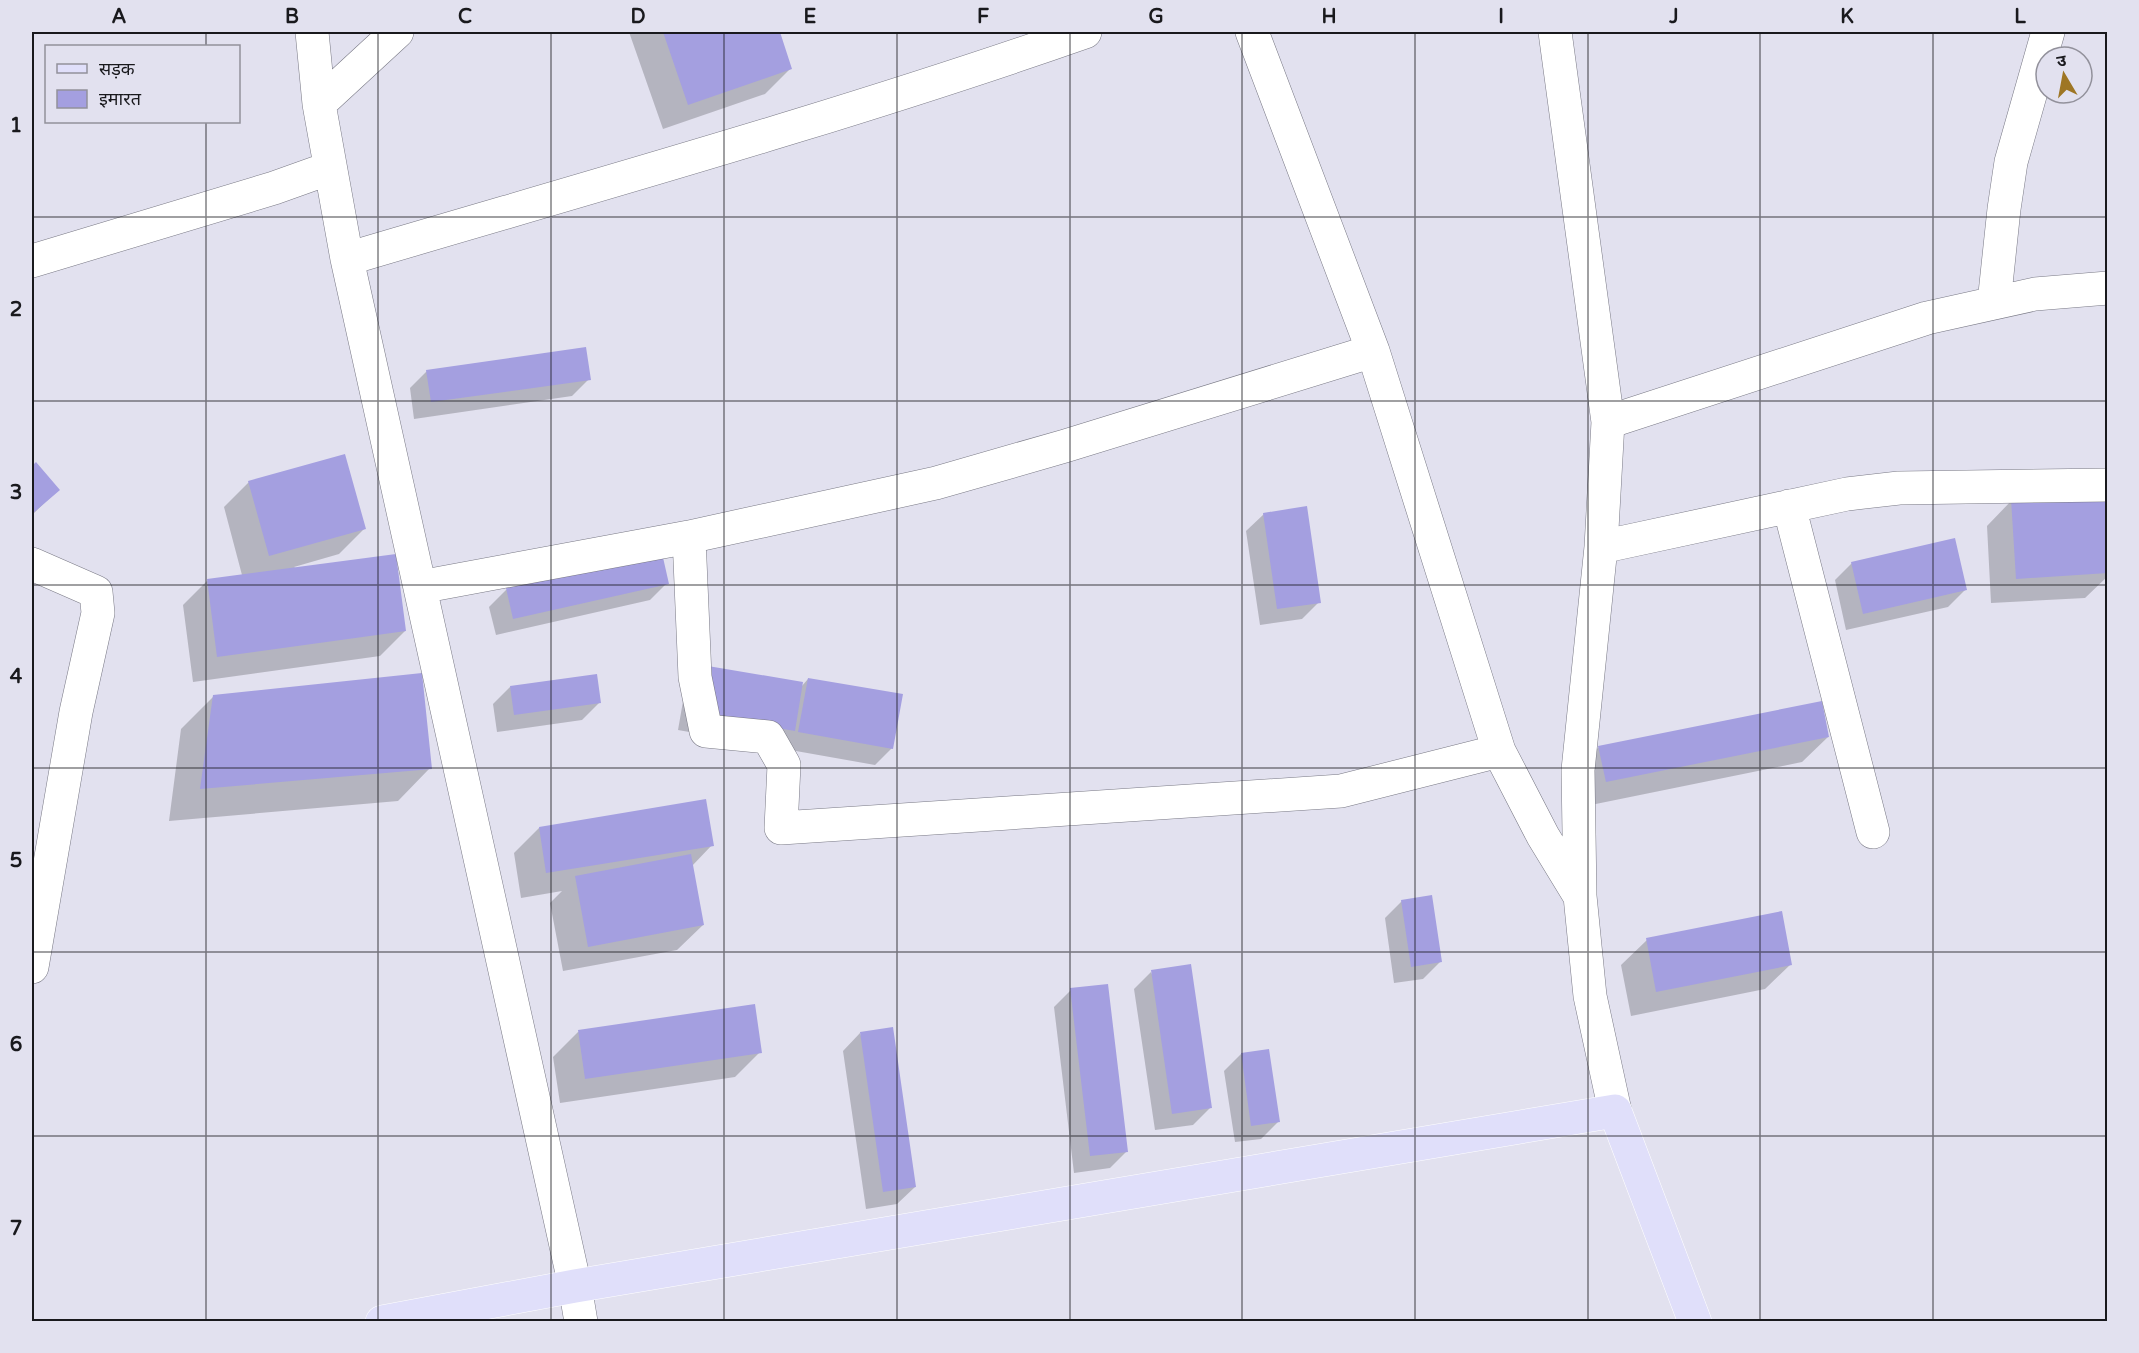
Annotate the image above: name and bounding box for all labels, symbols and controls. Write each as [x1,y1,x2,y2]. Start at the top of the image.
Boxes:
text: A [112,5,127,29]
text: B [285,5,299,29]
text: C [458,5,472,29]
text: D [630,5,646,29]
text: E [804,5,817,29]
text: F [977,5,989,29]
text: G [1148,5,1164,29]
text: H [1321,5,1337,29]
text: I [1498,5,1504,29]
text: J [1668,5,1679,29]
text: K [1840,5,1854,29]
text: L [2014,5,2026,29]
legend [45,45,240,123]
north arrow [2034,45,2094,105]
text: उ [2055,50,2069,72]
text: सड़क [99,58,136,80]
text: इमारत [99,88,142,110]
text: 1 [10,114,22,138]
text: 2 [10,298,22,322]
text: 3 [10,481,22,505]
text: 4 [10,665,23,689]
text: 5 [10,849,22,873]
text: 6 [10,1033,22,1057]
text: 7 [10,1217,22,1241]

